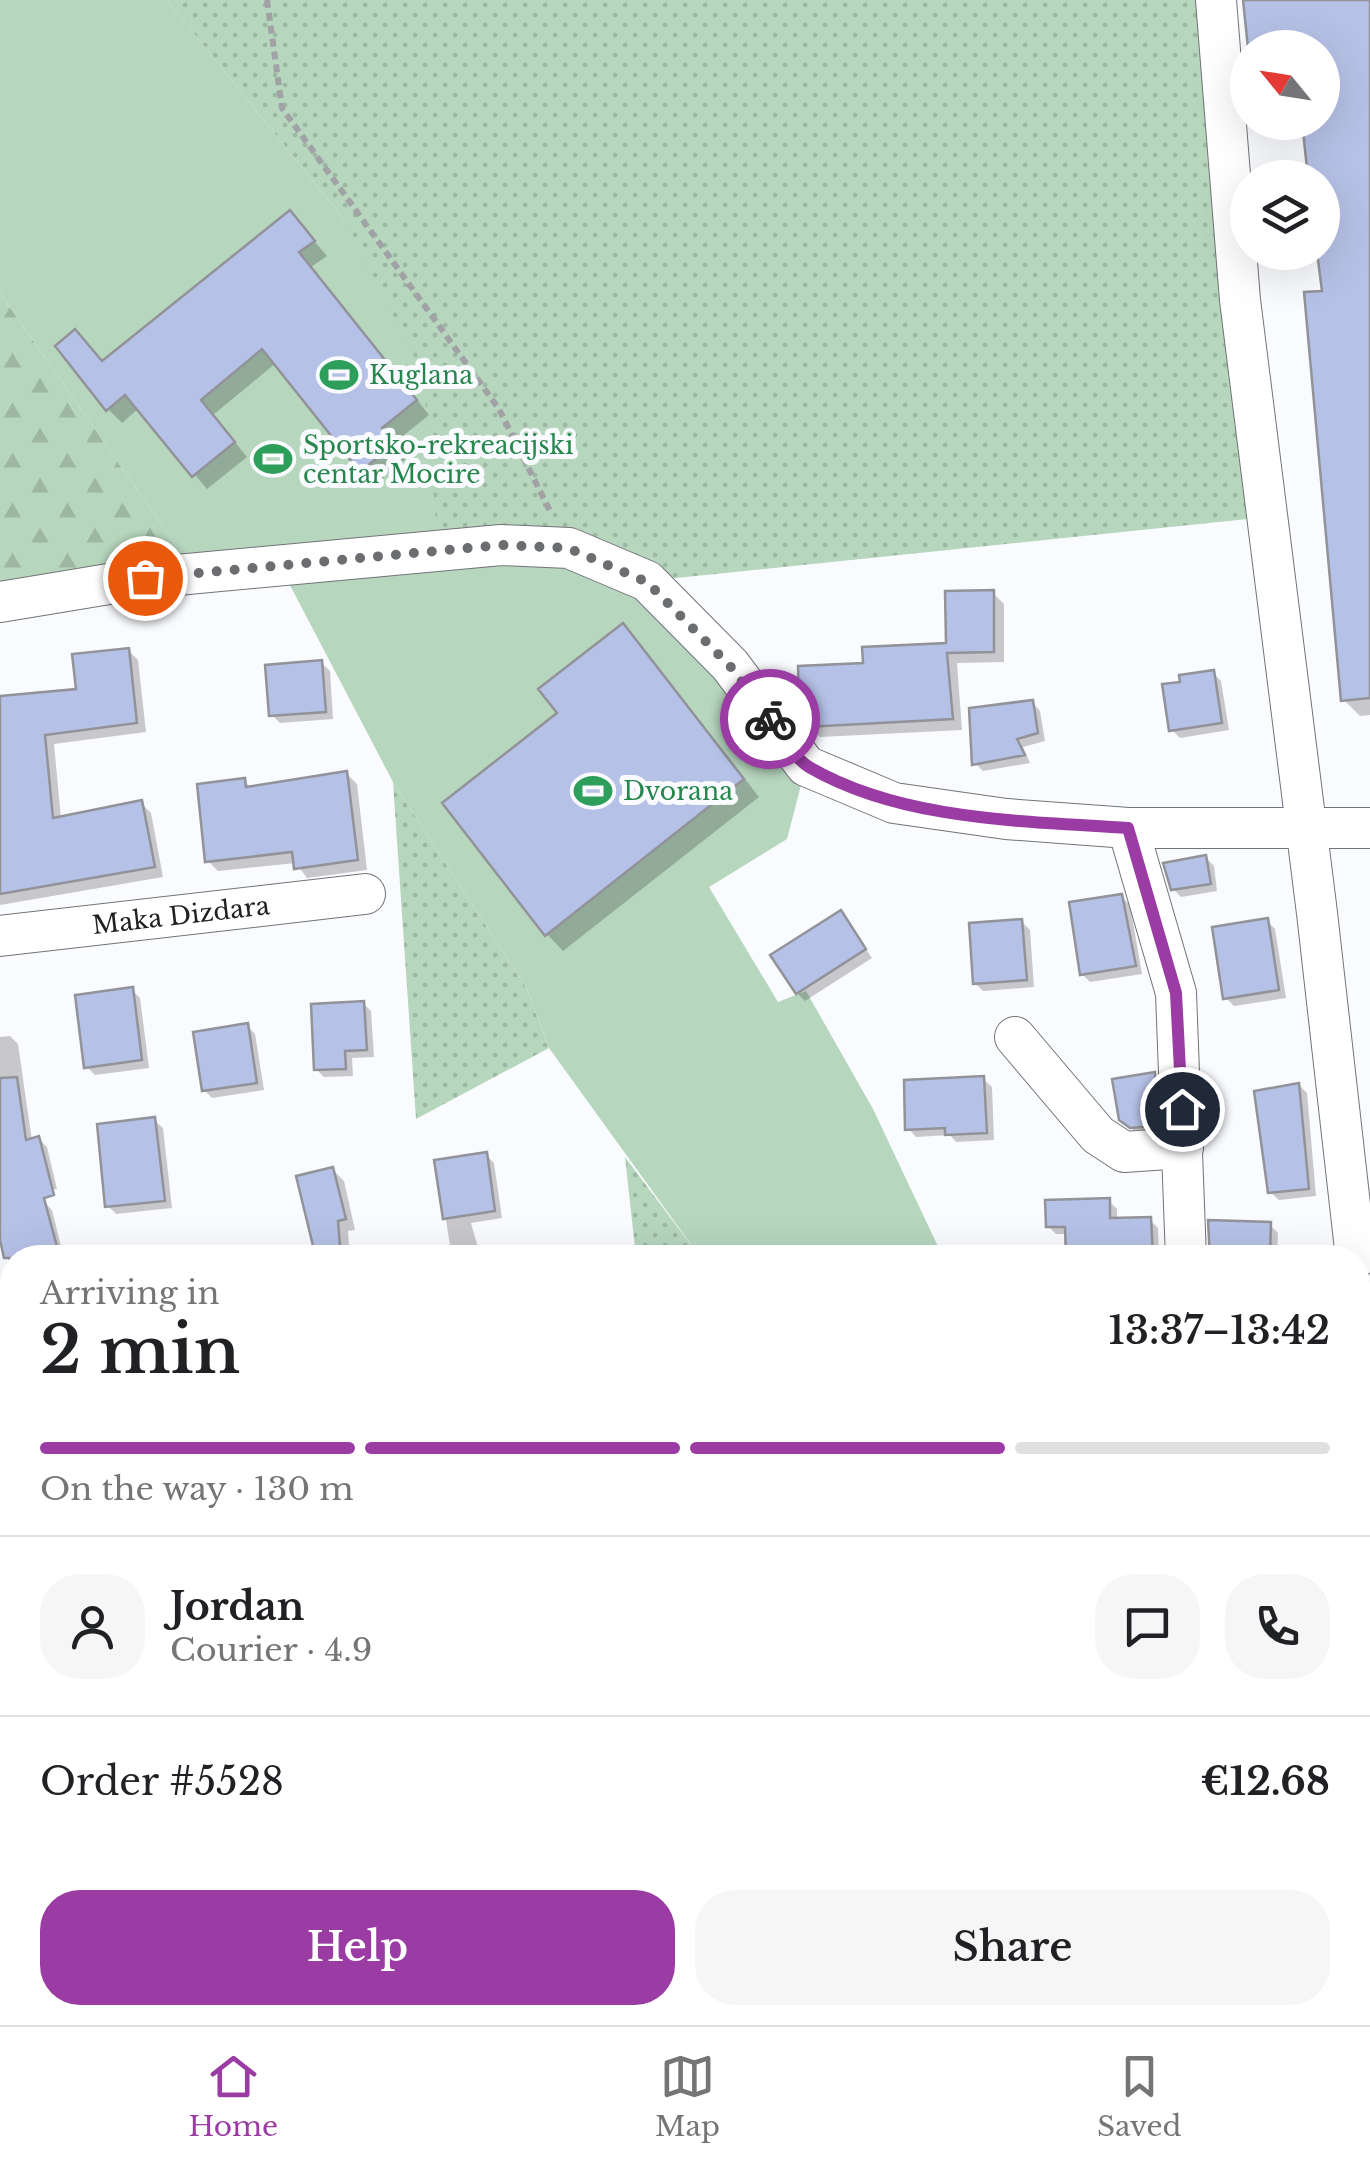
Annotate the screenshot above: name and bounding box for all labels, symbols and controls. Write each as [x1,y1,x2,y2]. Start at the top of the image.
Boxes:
north arrow [1230,30,1340,140]
map controls [1230,30,1340,270]
button: layers [1230,160,1340,270]
sports icon: Kuglana [318,354,360,396]
place label: Kuglana [369,360,473,391]
place label: Sportsko-rekreacijski centar Mocire [303,430,574,490]
sports icon: Sportsko-rekreacijski centar Mocire [252,438,294,480]
pin [103,536,188,621]
icon: bag [118,551,173,606]
courier [720,669,820,769]
icon: bike [743,692,798,747]
sports icon: Dvorana [572,770,614,812]
place label: Dvorana [623,776,733,807]
street label: Maka Dizdara [90,890,271,941]
pin [1140,1067,1225,1152]
icon: home [1155,1082,1210,1137]
text: Arriving in [40,1273,219,1313]
text: 13:37–13:42 [1108,1307,1330,1354]
text: 2 min [40,1310,240,1391]
text: On the way · 130 m [40,1469,354,1509]
button: person [40,1574,145,1679]
button: chat [1095,1574,1200,1679]
button: phone [1225,1574,1330,1679]
text: Jordan [170,1583,304,1630]
text: Courier · 4.9 [170,1630,372,1670]
text: Order #5528 [40,1758,284,1805]
text: €12.68 [1201,1758,1330,1805]
button: Help [40,1890,675,2005]
button: Share [695,1890,1330,2005]
tab: Home [188,2049,278,2144]
tab: Map [655,2049,720,2144]
tab: Saved [1097,2049,1181,2144]

